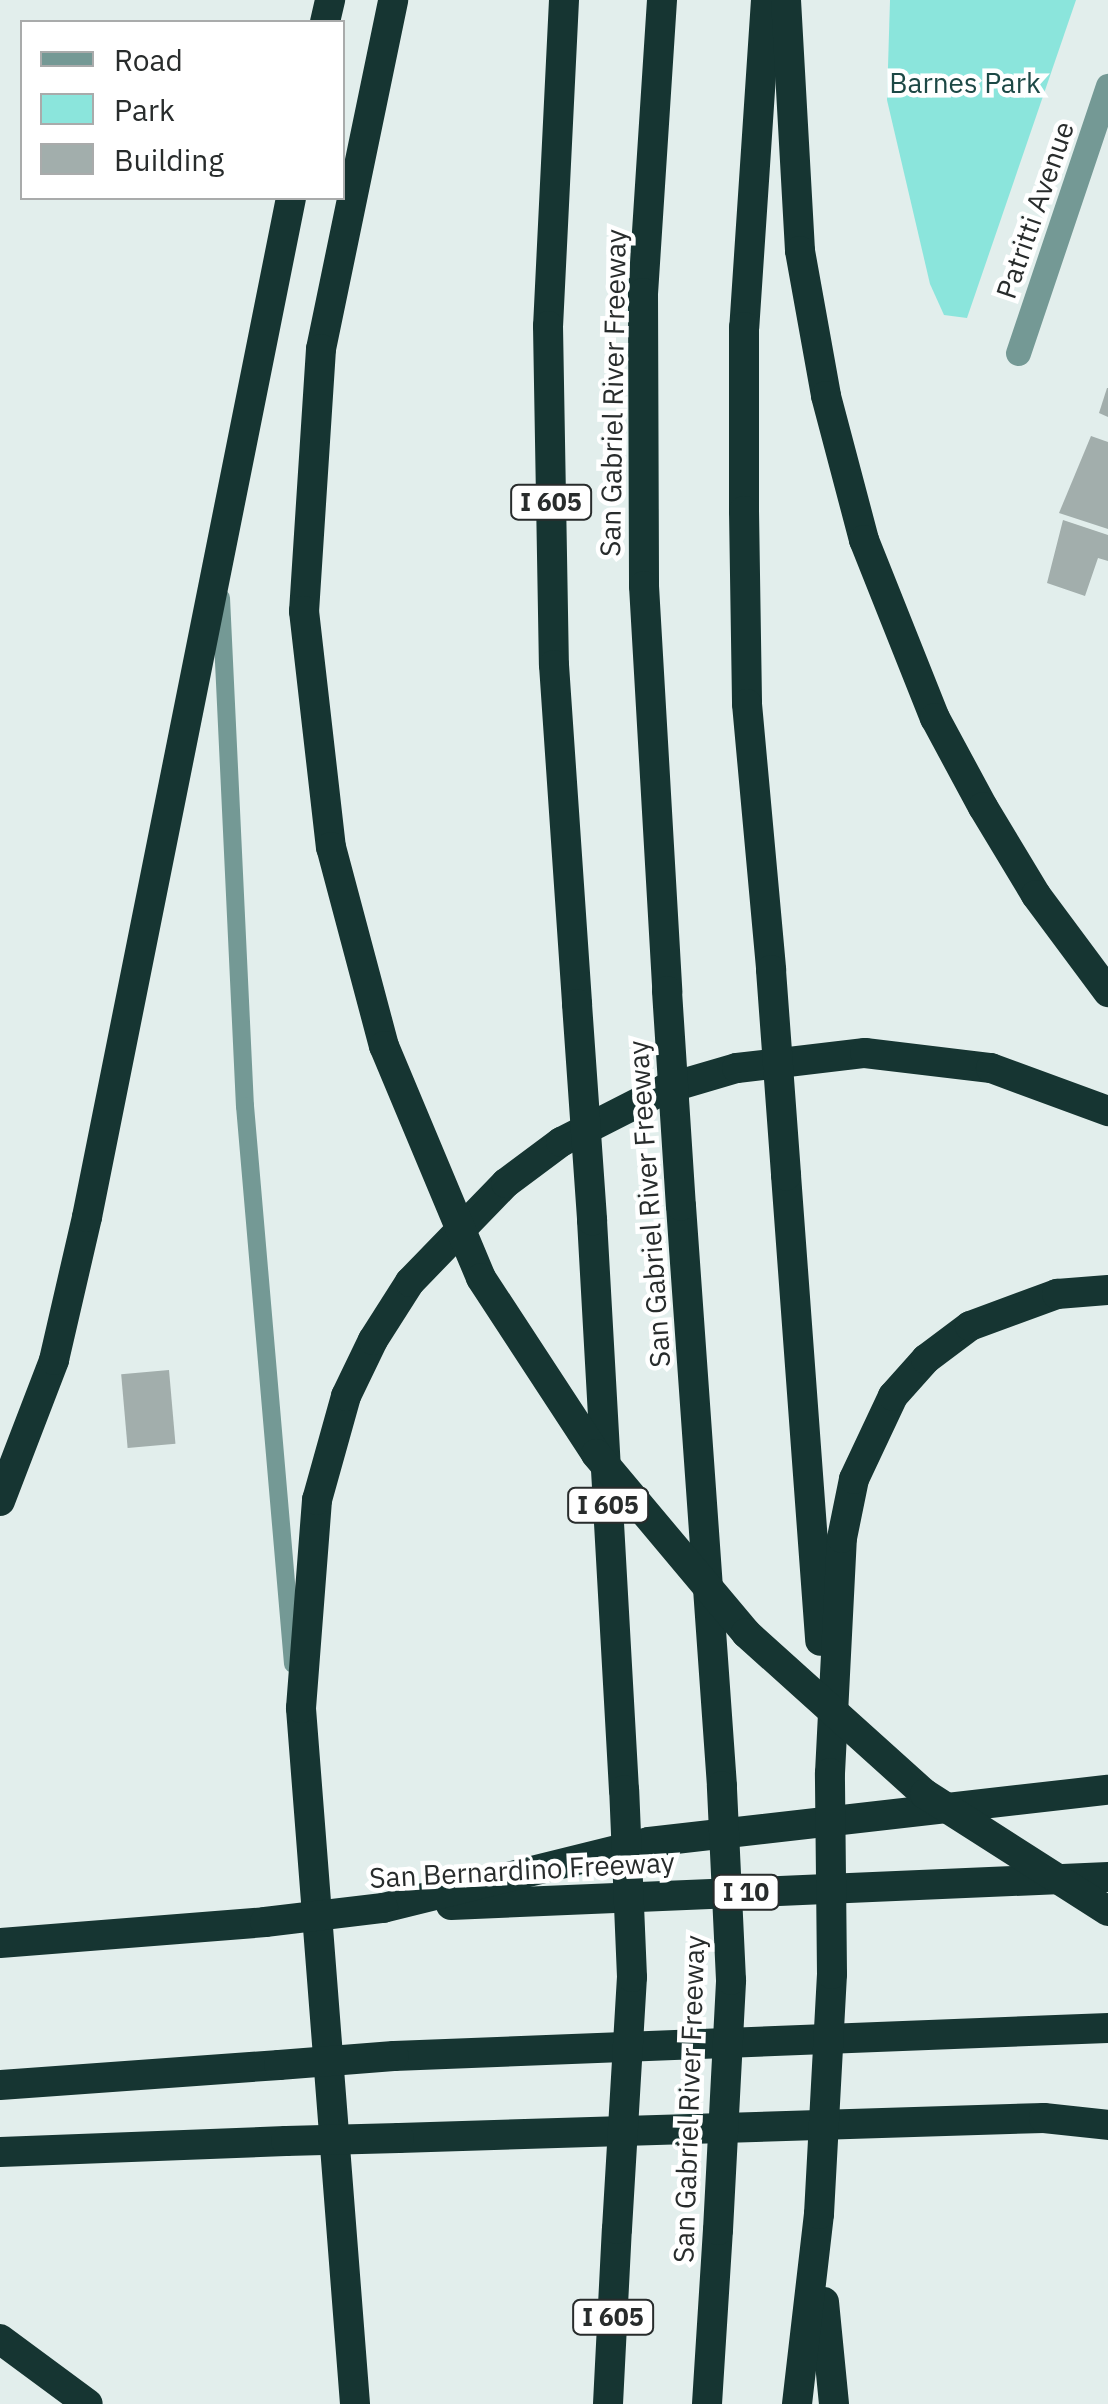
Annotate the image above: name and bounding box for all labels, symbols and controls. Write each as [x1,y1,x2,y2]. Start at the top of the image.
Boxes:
legend [20,20,345,200]
text: Road [114,40,183,79]
park label: Barnes Park [889,66,1041,100]
text: Park [114,90,175,129]
street label: Patritti Avenue [989,117,1081,303]
text: Building [114,140,224,179]
street label: San Gabriel River Freeway [593,229,633,557]
road number: I 605 [508,482,594,522]
street label: San Gabriel River Freeway [621,1039,677,1369]
road number: I 605 [566,1485,650,1525]
street label: San Bernardino Freeway [368,1845,676,1895]
road number: I 10 [711,1872,781,1912]
street label: San Gabriel River Freeway [666,1935,712,2263]
road number: I 605 [570,2297,656,2337]

